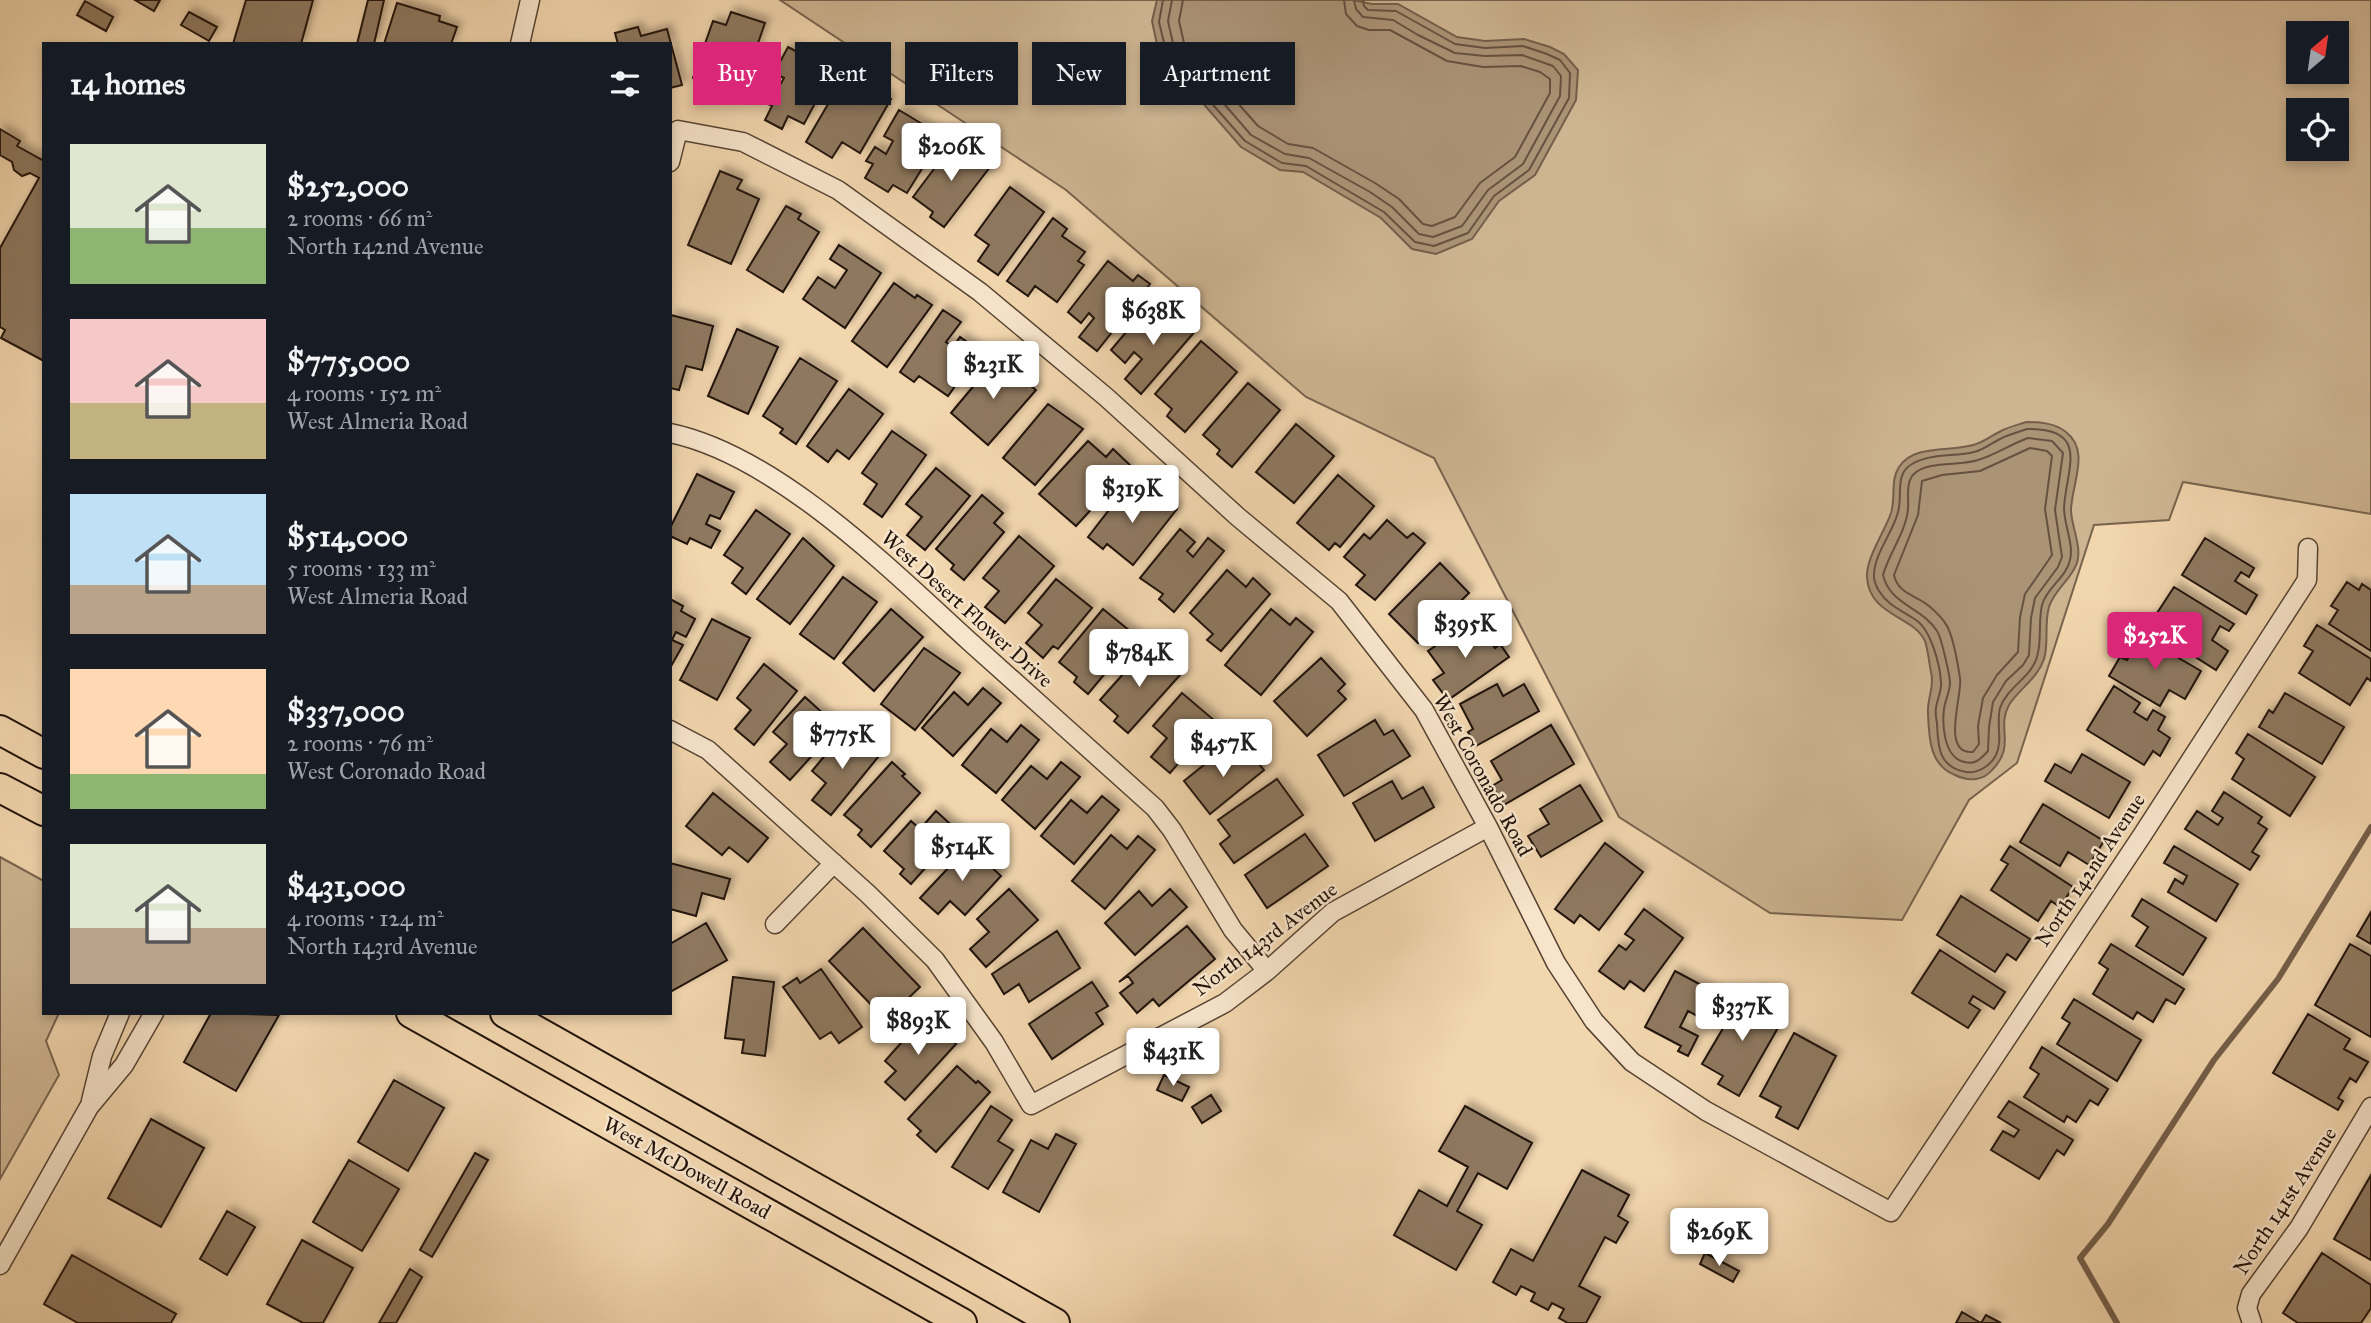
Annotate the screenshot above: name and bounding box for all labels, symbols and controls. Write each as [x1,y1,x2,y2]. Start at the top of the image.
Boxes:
north arrow [2286,21,2348,84]
map controls [2286,21,2349,161]
chip: Buy [693,42,781,105]
chip: Rent [795,42,891,105]
chip: Filters [905,42,1018,105]
chip: New [1032,42,1126,105]
chip: Apartment [1140,42,1295,105]
icon: filters [606,65,644,103]
text: 14 homes [70,66,185,102]
button: locate [2286,98,2349,161]
pin: $206K [902,124,1000,183]
text: $206K [918,132,984,160]
text: $252,000 [287,168,409,204]
icon: home [126,172,210,256]
text: 2 rooms · 66 m² [287,204,432,232]
text: North 142nd Avenue [287,232,484,260]
pin: $638K [1104,288,1202,347]
text: $638K [1121,296,1185,324]
pin: $231K [944,342,1042,401]
text: $775,000 [287,343,410,379]
icon: home [126,347,210,431]
text: $231K [963,350,1023,378]
text: 4 rooms · 152 m² [287,379,441,407]
text: West Almeria Road [287,407,468,435]
pin: $319K [1083,466,1181,525]
text: $319K [1102,474,1162,502]
text: $514,000 [287,518,408,554]
icon: home [126,522,210,606]
street label: West Desert Flower Drive [876,525,1058,693]
text: 5 rooms · 133 m² [287,554,436,582]
text: West Almeria Road [287,582,468,610]
pin: $395K [1416,600,1514,660]
text: $395K [1434,609,1496,637]
pin: $252K [2106,612,2204,672]
text: $252K [2123,621,2187,649]
pin: $784K [1090,630,1188,689]
text: $784K [1105,638,1173,666]
street label: West Coronado Road [1428,689,1539,861]
text: $337,000 [287,693,405,729]
icon: home [126,697,210,781]
pin: $775K [793,712,891,771]
text: $775K [809,720,875,748]
pin: $457K [1174,720,1272,779]
text: $457K [1190,728,1256,756]
text: 2 rooms · 76 m² [287,729,433,757]
text: West Coronado Road [287,757,486,785]
street label: North 142nd Avenue [2029,788,2151,952]
pin: $514K [913,824,1011,883]
text: $514K [931,832,993,860]
text: $431,000 [287,868,406,904]
icon: home [126,872,210,956]
street label: North 143rd Avenue [1188,876,1342,1002]
text: 4 rooms · 124 m² [287,904,444,932]
text: North 143rd Avenue [287,932,477,960]
pin: $337K [1693,984,1791,1043]
text: $337K [1712,992,1772,1020]
pin: $893K [869,998,967,1057]
text: $893K [886,1006,950,1034]
pin: $431K [1124,1028,1222,1088]
text: $431K [1142,1037,1204,1065]
street label: West McDowell Road [599,1111,776,1225]
street label: North 141st Avenue [2228,1122,2342,1280]
pin: $269K [1670,1208,1768,1268]
text: $269K [1686,1217,1752,1245]

